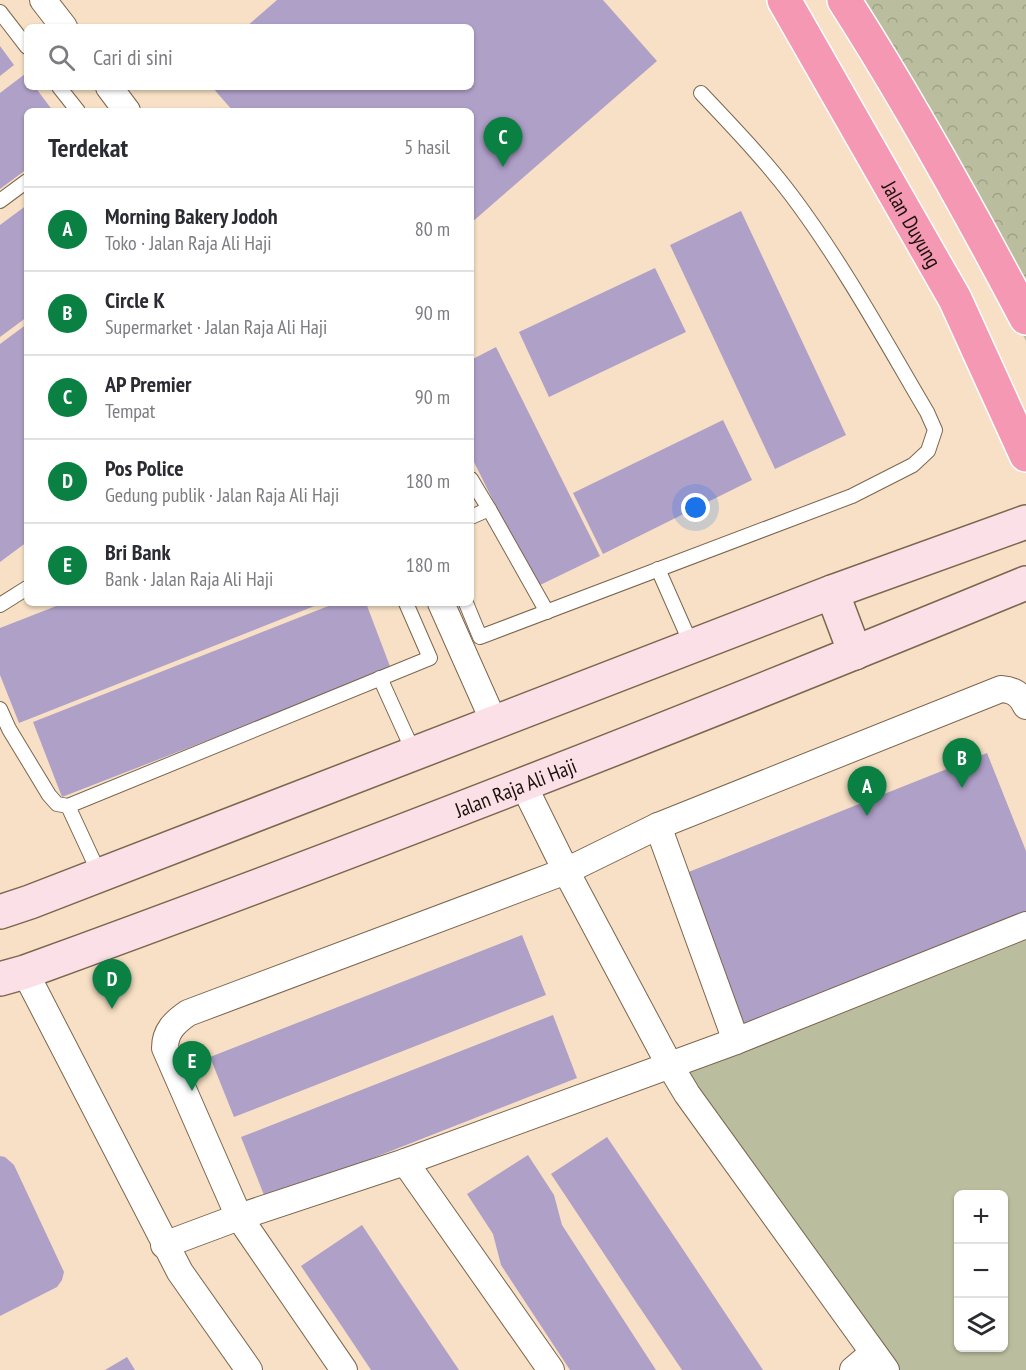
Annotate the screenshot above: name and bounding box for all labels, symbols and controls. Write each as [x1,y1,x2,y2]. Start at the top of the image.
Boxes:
search box [24,24,474,90]
icon: search [45,41,78,74]
text: Cari di sini [93,43,173,71]
pin: C [484,118,522,167]
text: Terdekat [48,131,128,164]
text: 5 hasil [404,134,450,160]
street label: Jalan Duyung [876,175,948,272]
text: Morning Bakery Jodoh [105,202,278,230]
text: A [62,216,73,242]
text: 80 m [415,216,450,242]
text: Toko · Jalan Raja Ali Haji [105,230,272,256]
text: Circle K [105,286,165,314]
text: B [63,300,72,326]
text: 90 m [415,300,450,326]
text: Supermarket · Jalan Raja Ali Haji [105,314,327,340]
text: AP Premier [105,370,192,398]
text: C [63,384,72,410]
text: 90 m [415,384,450,410]
text: Tempat [105,398,155,424]
text: Pos Police [105,454,184,482]
text: D [62,468,73,494]
text: 180 m [406,468,450,494]
text: Gedung publik · Jalan Raja Ali Haji [105,482,339,508]
your location [681,493,710,522]
text: Bri Bank [105,538,171,566]
text: E [63,552,72,578]
text: 180 m [406,552,450,578]
text: Bank · Jalan Raja Ali Haji [105,566,273,592]
pin: B [942,738,982,788]
street label: Jalan Raja Ali Haji [450,751,580,824]
pin: A [848,766,886,816]
pin: D [92,960,132,1009]
pin: E [172,1042,212,1091]
map controls [954,1190,1008,1352]
button: + [954,1190,1008,1244]
button: − [954,1244,1008,1298]
button: layers [954,1298,1008,1352]

